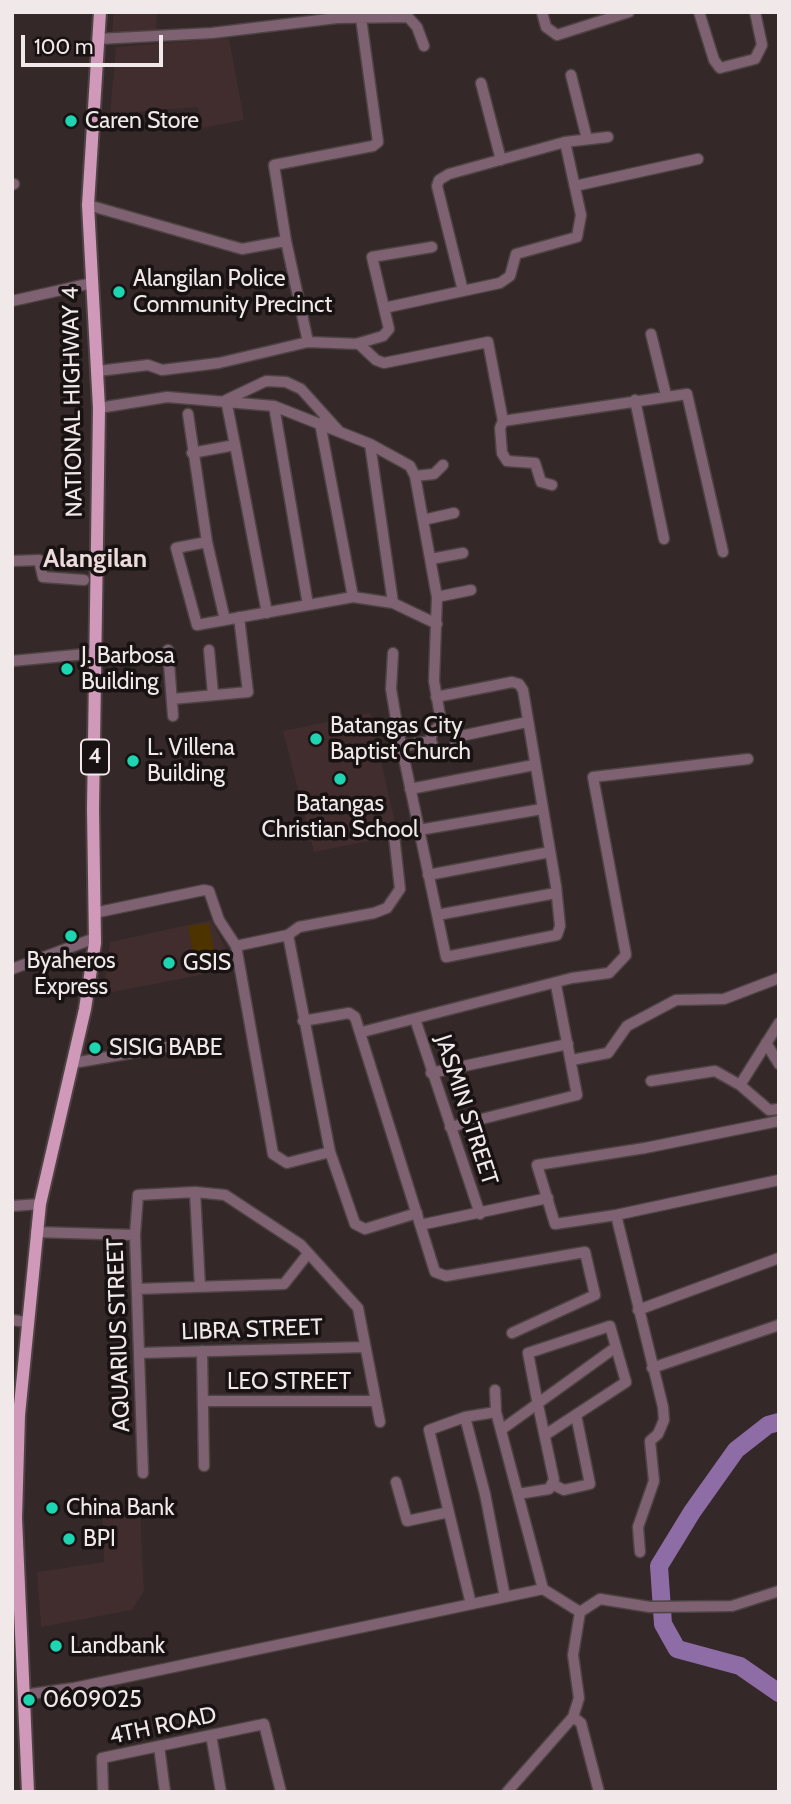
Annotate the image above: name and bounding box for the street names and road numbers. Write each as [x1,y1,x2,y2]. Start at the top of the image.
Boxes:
street label: NATIONAL HIGHWAY 4 [57,286,89,518]
road number: 4 [81,740,109,774]
street label: JASMIN STREET [429,1031,503,1189]
street label: AQUARIUS STREET [102,1237,136,1433]
street label: LIBRA STREET [181,1314,323,1346]
street label: LEO STREET [227,1368,351,1396]
street label: 4TH ROAD [107,1701,219,1751]

